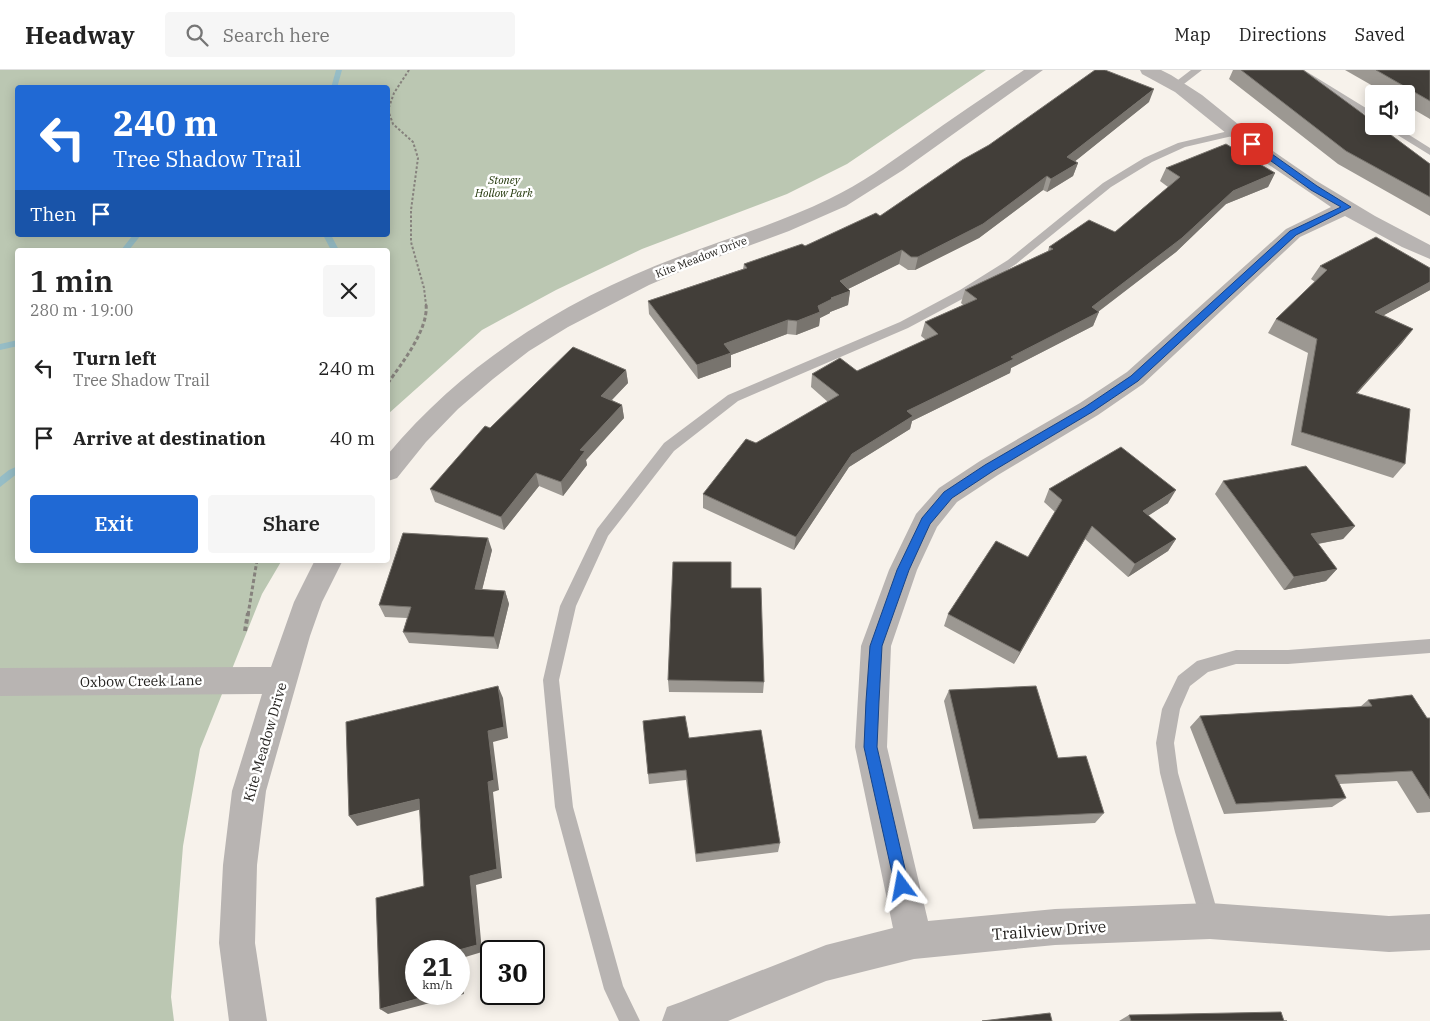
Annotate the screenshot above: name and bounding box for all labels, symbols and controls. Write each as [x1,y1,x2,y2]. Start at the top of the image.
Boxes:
search box [165,12,515,57]
text: Headway [25,19,135,51]
icon: search [183,21,211,49]
text: Search here [223,23,330,47]
text: Map [1174,23,1211,46]
text: Directions [1239,23,1327,46]
text: Saved [1355,23,1405,46]
map controls [1365,85,1415,135]
button: sound [1365,85,1415,135]
text: 240 m [113,100,218,146]
icon: left [30,105,95,170]
pin [1231,123,1273,165]
icon: arrive [1238,130,1266,158]
text: Tree Shadow Trail [113,144,301,173]
park label: Stoney Hollow Park [474,173,533,200]
icon: arrive [87,200,115,228]
text: Then [30,202,77,226]
street label: Kite Meadow Drive [653,233,749,281]
text: 1 min [30,261,113,300]
button: close [323,265,375,317]
text: 280 m · 19:00 [30,300,133,320]
text: Turn left [73,346,156,370]
icon: left [30,354,58,382]
text: 240 m [318,356,375,380]
text: Tree Shadow Trail [73,370,210,390]
icon: arrive [30,424,58,452]
text: Arrive at destination [73,426,266,450]
text: 40 m [330,426,375,450]
button: Exit [30,495,198,553]
button: Share [208,495,375,553]
street label: Oxbow Creek Lane [80,671,202,691]
street label: Kite Meadow Drive [239,680,291,804]
position arrow [875,859,927,911]
street label: Trailview Drive [991,916,1107,944]
speed limit sign: 30 [480,940,545,1005]
text: 21 [422,950,453,983]
text: km/h [422,977,453,992]

